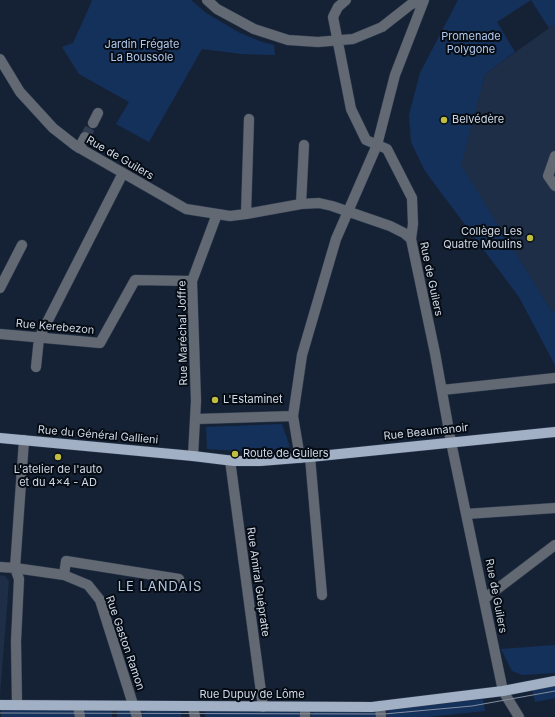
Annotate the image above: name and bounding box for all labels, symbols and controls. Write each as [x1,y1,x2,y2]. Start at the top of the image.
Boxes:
park label: Promenade Polygone [441,30,501,56]
park label: Jardin Frégate La Boussole [105,38,179,64]
place label: Belvédère [452,113,504,127]
marker: Belvédère [439,115,449,125]
street label: Rue de Guilers [84,133,156,183]
place label: Collège Les Quatre Moulins [443,225,522,251]
marker: Collège Les Quatre Moulins [525,233,535,243]
street label: Rue de Guilers [417,241,445,317]
street label: Rue Maréchal Joffre [175,280,191,386]
street label: Rue Kerebezon [15,317,95,337]
place label: L'Estaminet [223,393,283,407]
marker: L'Estaminet [210,395,220,405]
street label: Rue Beaumanoir [383,421,469,443]
street label: Rue du Général Gallieni [37,423,159,447]
place label: Route de Guilers [243,447,329,461]
marker: Route de Guilers [230,449,240,459]
marker: L'atelier de l'auto et du 4x4 - AD [53,452,63,462]
place label: L'atelier de l'auto et du 4x4 - AD [14,463,102,489]
street label: Rue Amiral Guépratte [244,526,272,638]
street label: Rue de Guilers [482,558,510,634]
district label: LE LANDAIS [118,579,202,595]
street label: Rue Gaston Ramon [103,594,147,692]
street label: Rue Dupuy de Lôme [199,688,305,702]

